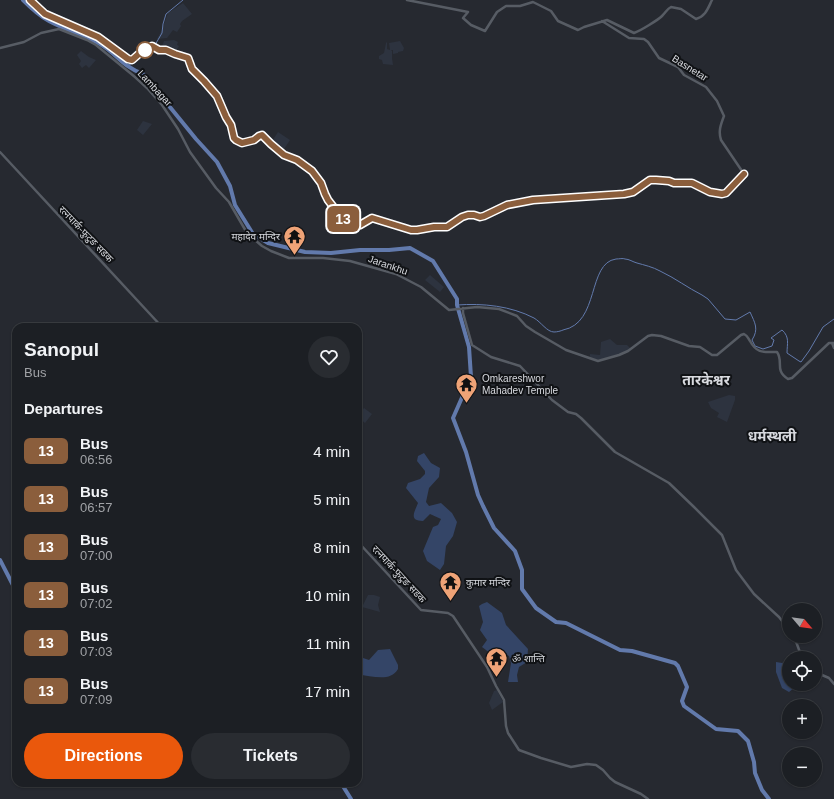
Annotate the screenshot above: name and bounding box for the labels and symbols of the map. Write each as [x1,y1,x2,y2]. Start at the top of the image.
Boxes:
unlabelled marker [136,41,154,59]
street label: Basnetar [670,53,710,84]
street label: Lambagar [136,68,175,109]
street label: रत्नपार्क-फुटुङ सडक [56,204,116,265]
line badge: 13 [325,206,361,232]
temple icon: महादेव मन्दिर [282,223,308,256]
place label: महादेव मन्दिर [231,231,281,242]
street label: Jarankhu [367,253,409,277]
temple icon: Omkareshwor Mahadev Temple [454,371,480,404]
district label: तारकेश्वर [682,371,731,388]
place label: Omkareshwor Mahadev Temple [482,373,558,396]
district label: धर्मस्थली [748,428,797,444]
street label: रत्नपार्क-फुटुङ सडक [369,543,428,606]
temple icon: कुमार मन्दिर [437,569,463,602]
place label: कुमार मन्दिर [466,577,511,589]
north arrow [782,603,822,643]
temple icon: ॐ शान्ति [483,645,509,678]
place label: ॐ शान्ति [512,653,545,664]

